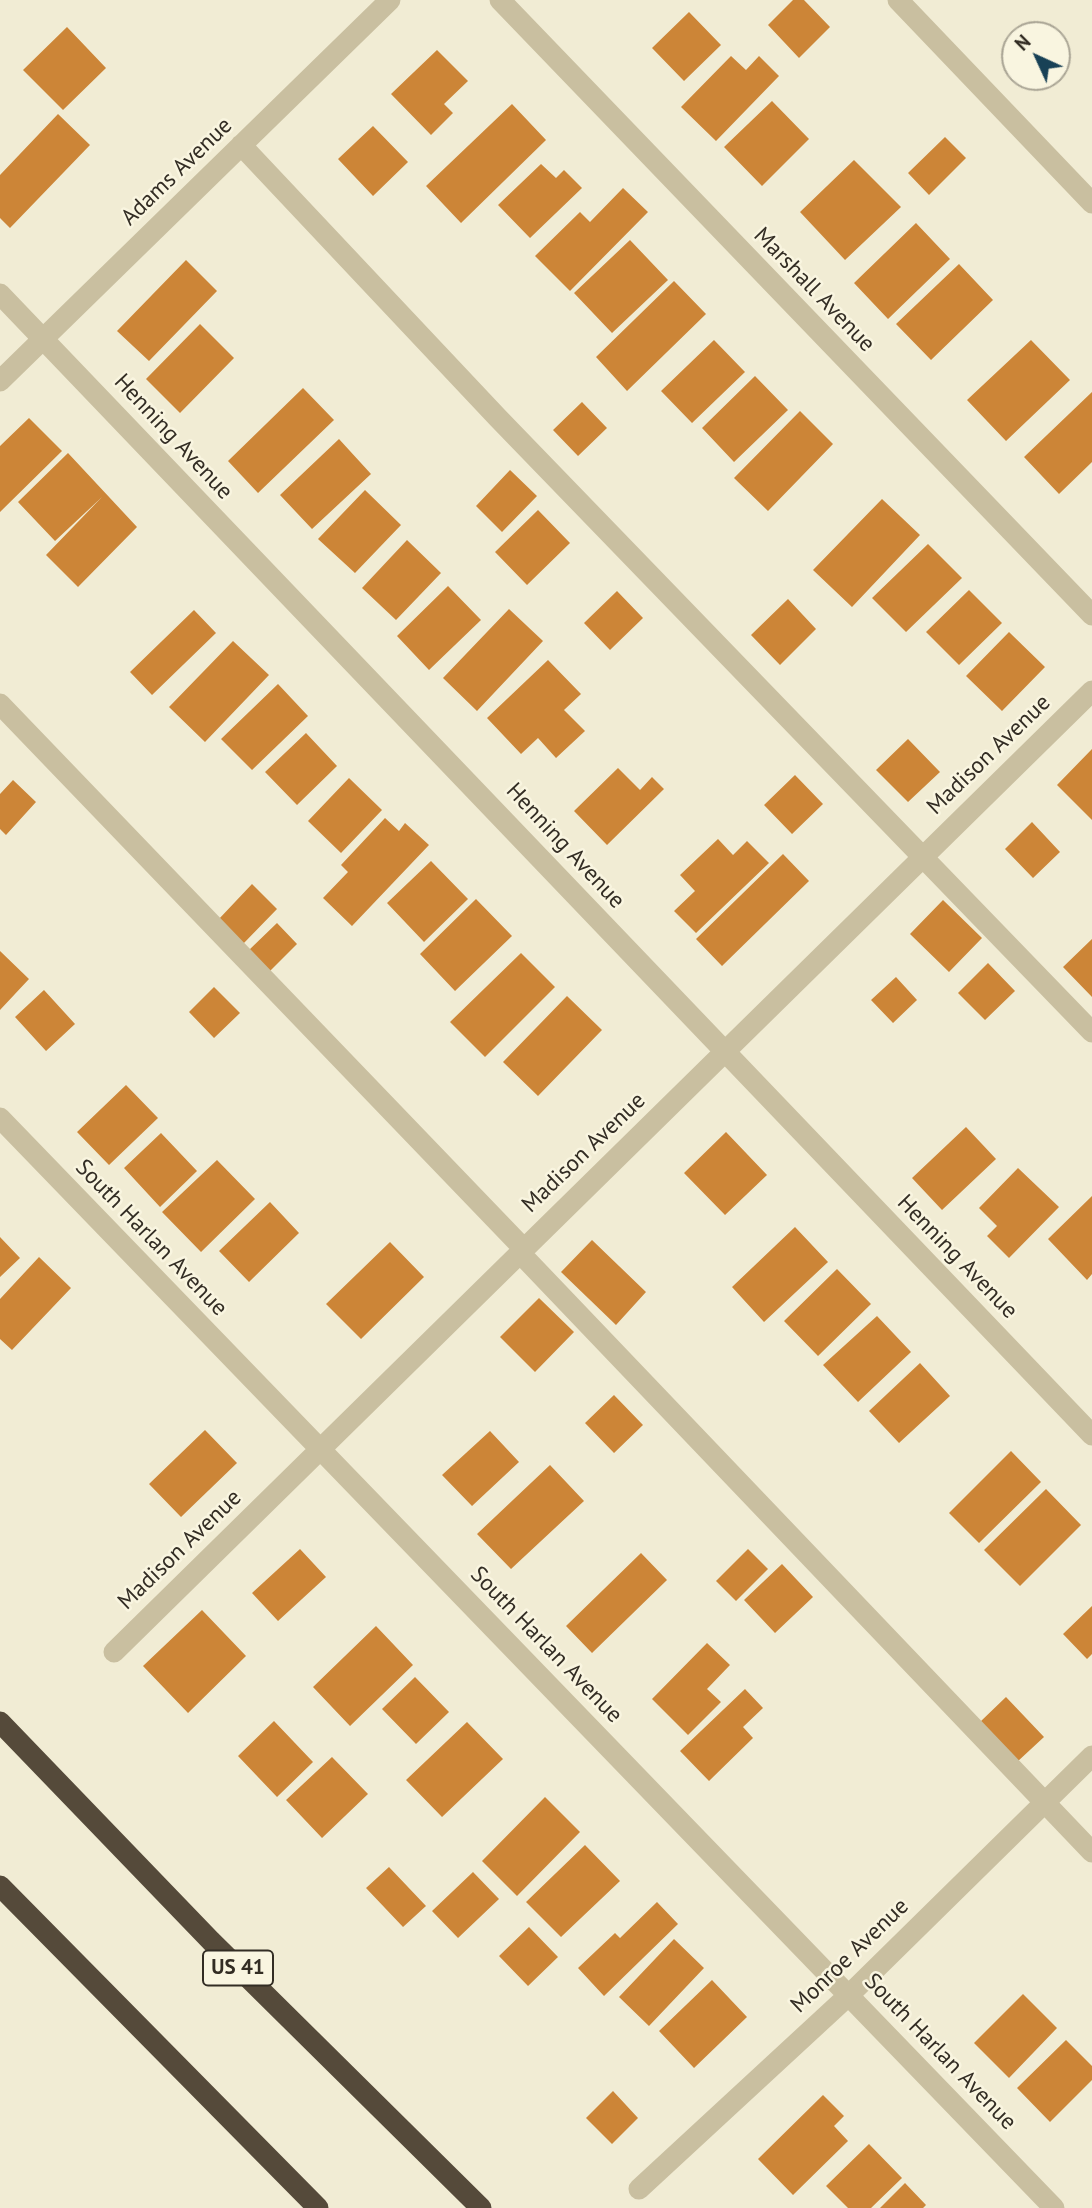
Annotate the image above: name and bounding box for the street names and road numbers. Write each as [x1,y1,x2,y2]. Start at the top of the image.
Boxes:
street label: Adams Avenue [116,112,238,232]
street label: Marshall Avenue [748,222,880,358]
street label: Henning Avenue [108,369,238,505]
street label: Madison Avenue [922,689,1056,821]
street label: Henning Avenue [500,778,630,914]
street label: Madison Avenue [517,1087,651,1219]
street label: South Harlan Avenue [69,1154,233,1322]
street label: Henning Avenue [891,1189,1023,1325]
street label: Madison Avenue [113,1484,247,1616]
street label: South Harlan Avenue [464,1561,628,1729]
street label: Monroe Avenue [785,1893,915,2019]
road number: US 41 [203,1951,273,1986]
street label: South Harlan Avenue [858,1968,1022,2136]

